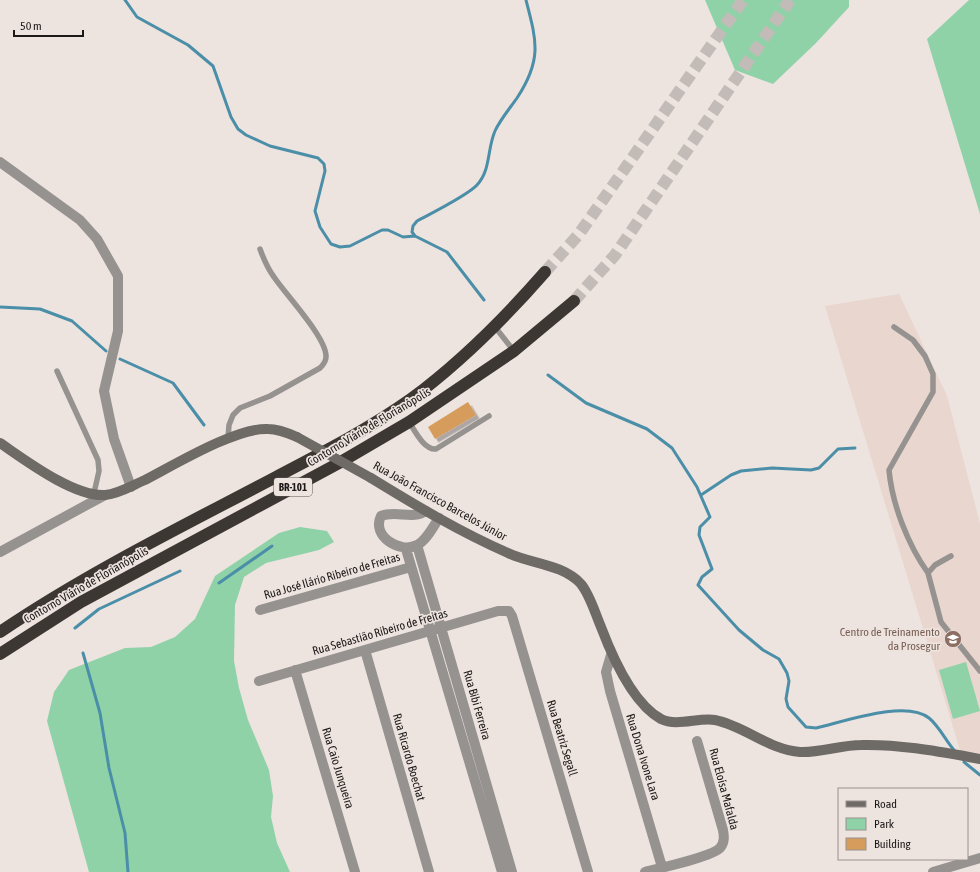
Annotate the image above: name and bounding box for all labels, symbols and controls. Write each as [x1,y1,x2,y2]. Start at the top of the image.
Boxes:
scale bar [14,12,83,38]
text: 50 m [20,19,42,33]
street label: Contorno Viário de Florianópolis [305,385,433,469]
street label: Rua João Francisco Barcelos Júnior [371,458,510,544]
road number: BR-101 [274,478,312,496]
street label: Contorno Viário de Florianópolis [21,544,151,626]
street label: Rua José Ilário Ribeiro de Freitas [262,550,402,602]
street label: Rua Sebastião Ribeiro de Freitas [311,606,449,658]
place label: Centro de Treinamento da Prosegur [840,625,940,653]
school or university icon: Centro de Treinamento da Prosegur [943,629,963,649]
street label: Rua Bibi Ferreira [460,669,494,741]
street label: Rua Beatriz Segall [544,698,580,779]
street label: Rua Ricardo Boechat [390,712,428,803]
street label: Rua Dona Ivone Lara [623,712,663,802]
street label: Rua Caio Junqueira [319,726,357,810]
street label: Rua Eloísa Mafalda [706,747,742,831]
legend [838,788,968,860]
text: Road [874,797,897,811]
text: Park [874,817,895,831]
text: Building [874,837,912,851]

